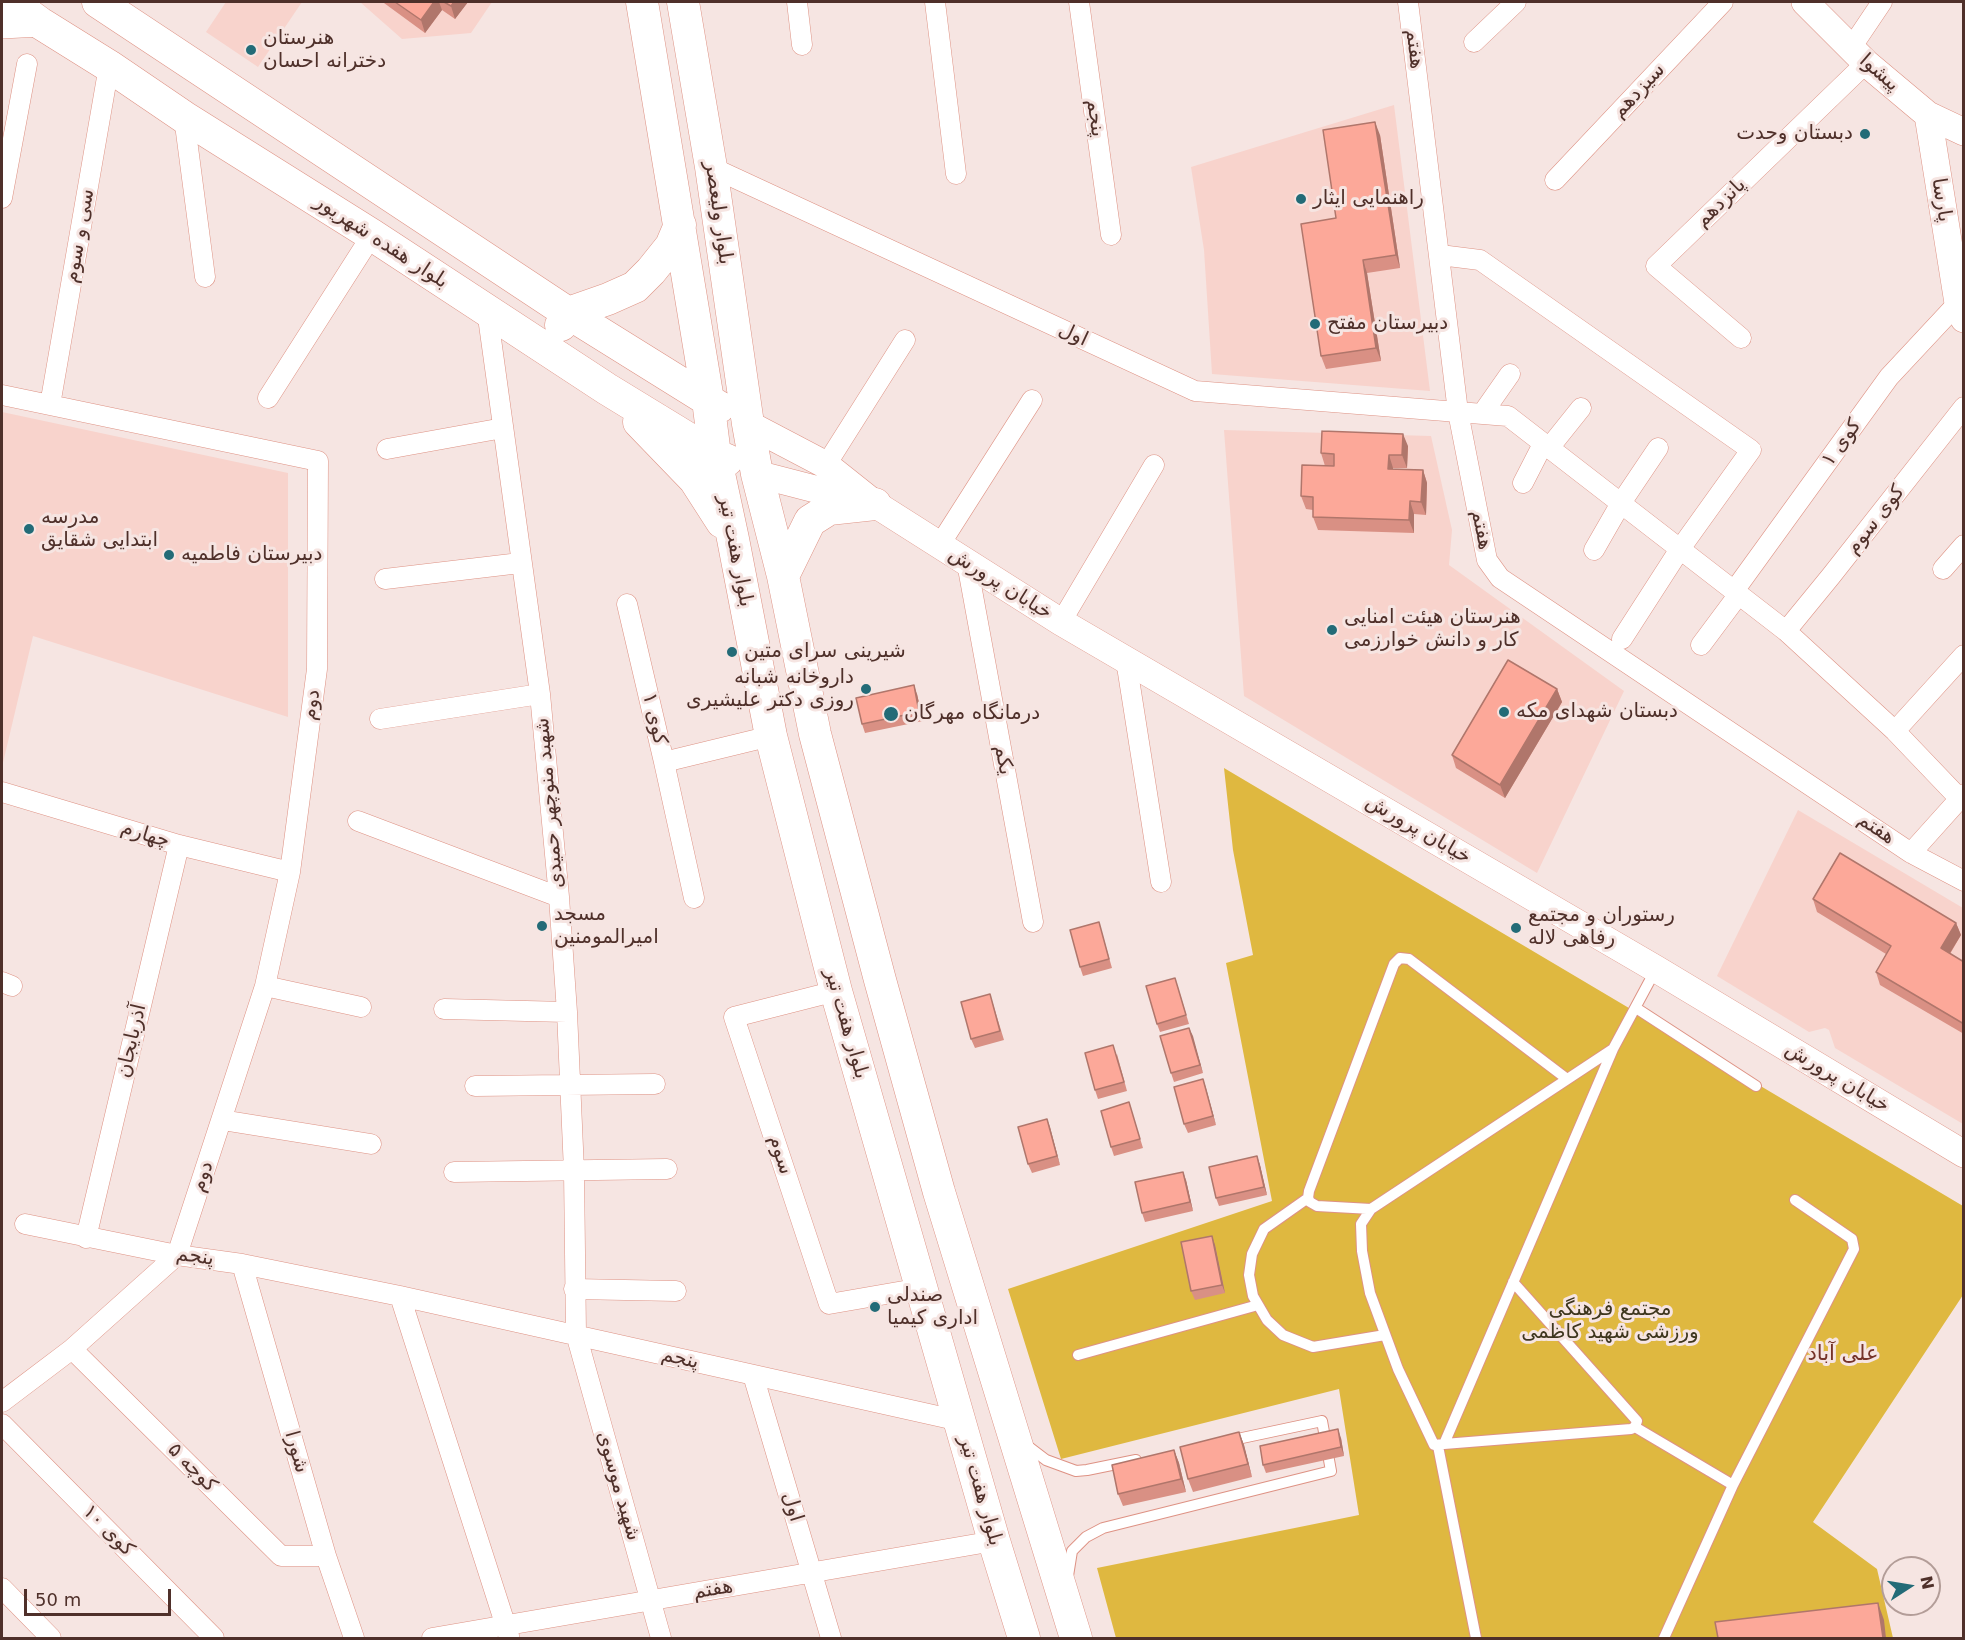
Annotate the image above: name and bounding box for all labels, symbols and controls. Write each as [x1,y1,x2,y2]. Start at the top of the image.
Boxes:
place label: هنرستان دخترانه احسان [263,27,386,74]
street label: هفتم [1400,28,1428,70]
marker: هنرستان دخترانه احسان [244,43,258,57]
street label: پیشوا [1854,49,1904,97]
street label: سیزدهم [1608,58,1670,124]
street label: پنجم [1080,98,1110,138]
place label: دبستان وحدت [1736,122,1853,146]
marker: دبستان وحدت [1858,127,1872,141]
street label: بلوار ولیعصر [699,160,737,266]
street label: پانزدهم [1691,173,1751,233]
street label: پارسا [1926,176,1956,224]
street label: سی و سوم [60,187,100,285]
place label: راهنمایی ایثار [1313,187,1424,211]
street label: بلوار هفده شهریور [310,190,452,294]
marker: راهنمایی ایثار [1294,192,1308,206]
place label: دبیرستان مفتح [1327,312,1448,336]
marker: دبیرستان مفتح [1308,317,1322,331]
street label: اول [1054,318,1092,352]
street label: کوی ۱ [1817,415,1867,471]
street label: کوی سوم [1842,481,1910,559]
street label: بلوار هفت تیر [712,493,758,609]
place label: مدرسه ابتدایی شقایق [41,506,158,553]
street label: هفتم [1465,508,1497,552]
marker: مدرسه ابتدایی شقایق [22,522,36,536]
place label: دبیرستان فاطمیه [181,543,322,567]
street label: خیابان پرورش [944,543,1056,625]
marker: دبیرستان فاطمیه [162,548,176,562]
place label: هنرستان هیئت امنایی کار و دانش خوارزمی [1344,606,1521,653]
marker: هنرستان هیئت امنایی کار و دانش خوارزمی [1325,623,1339,637]
place label: شیرینی سرای متین [744,640,906,664]
marker: شیرینی سرای متین [725,645,739,659]
place label: داروخانه شبانه روزی دکتر علیشیری [686,666,854,713]
marker: داروخانه شبانه روزی دکتر علیشیری [859,682,873,696]
street label: دوم [298,688,326,722]
street label: کوی ۱ [636,691,672,747]
place label: دبستان شهدای مکه [1516,700,1678,724]
place label: درمانگاه مهرگان [904,702,1040,726]
marker: درمانگاه مهرگان [882,705,900,723]
marker: دبستان شهدای مکه [1497,705,1511,719]
street label: شهبد منوچهر حمیدی [531,717,569,889]
street label: یکم [989,743,1017,777]
street label: خیابان پرورش [1361,790,1475,870]
street label: هفتم [1853,808,1899,850]
street label: چهارم [118,816,172,854]
place label: مسجد امیرالمومنین [554,903,659,950]
place label: رستوران و مجتمع رفاهی لاله [1528,904,1675,951]
marker: مسجد امیرالمومنین [535,919,549,933]
marker: رستوران و مجتمع رفاهی لاله [1509,921,1523,935]
street label: بلوار هفت تیر [819,966,873,1082]
street label: آذربایجان [112,1002,152,1080]
street label: خیابان پرورش [1780,1037,1894,1119]
street label: سوم [762,1133,798,1177]
street label: دوم [187,1159,219,1195]
street label: پنجم [175,1242,215,1272]
place label: صندلی اداری کیمیا [887,1284,978,1331]
park label: مجتمع فرهنگی ورزشی شهید کاظمی [1521,1298,1699,1345]
marker: صندلی اداری کیمیا [868,1300,882,1314]
district label: علی آباد [1807,1342,1879,1368]
street label: پنجم [659,1343,701,1375]
street label: شورا [279,1428,313,1476]
street label: شهید موسوی [591,1429,645,1543]
street label: بلوار هفت تیر [953,1433,1007,1549]
street label: کوچه ۵ [162,1438,222,1498]
street label: اول [776,1489,808,1525]
street label: کوی ۱۰ [77,1500,139,1562]
north arrow [1881,1556,1941,1616]
text: N [1916,1574,1938,1591]
street label: هفتم [691,1575,735,1605]
scale bar [27,1577,174,1615]
text: 50 m [35,1589,81,1610]

